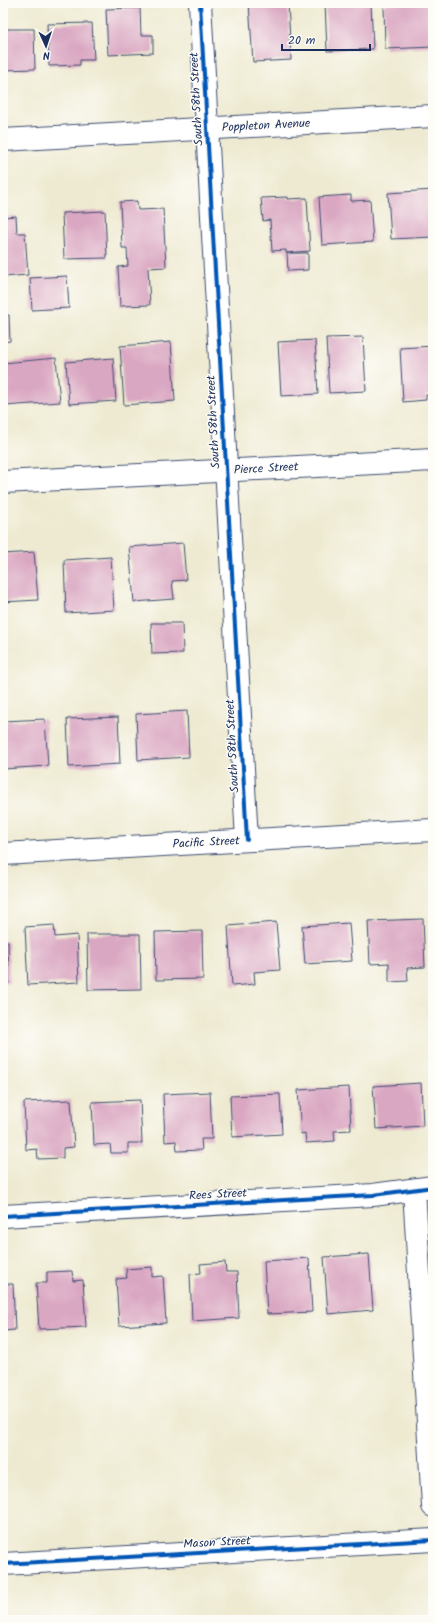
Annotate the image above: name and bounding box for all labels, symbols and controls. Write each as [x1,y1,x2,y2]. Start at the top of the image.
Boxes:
north arrow [26,26,66,66]
scale bar [282,26,370,52]
text: 20 m [288,31,316,50]
text: N [42,46,50,64]
street label: South 58th Street [185,51,208,146]
street label: Poppleton Avenue [221,114,311,137]
street label: South 58th Street [202,374,225,469]
street label: Pierce Street [233,457,299,480]
street label: South 58th Street [221,698,244,793]
street label: Pacific Street [172,831,240,854]
street label: Rees Street [188,1183,248,1206]
street label: Mason Street [183,1531,251,1554]

